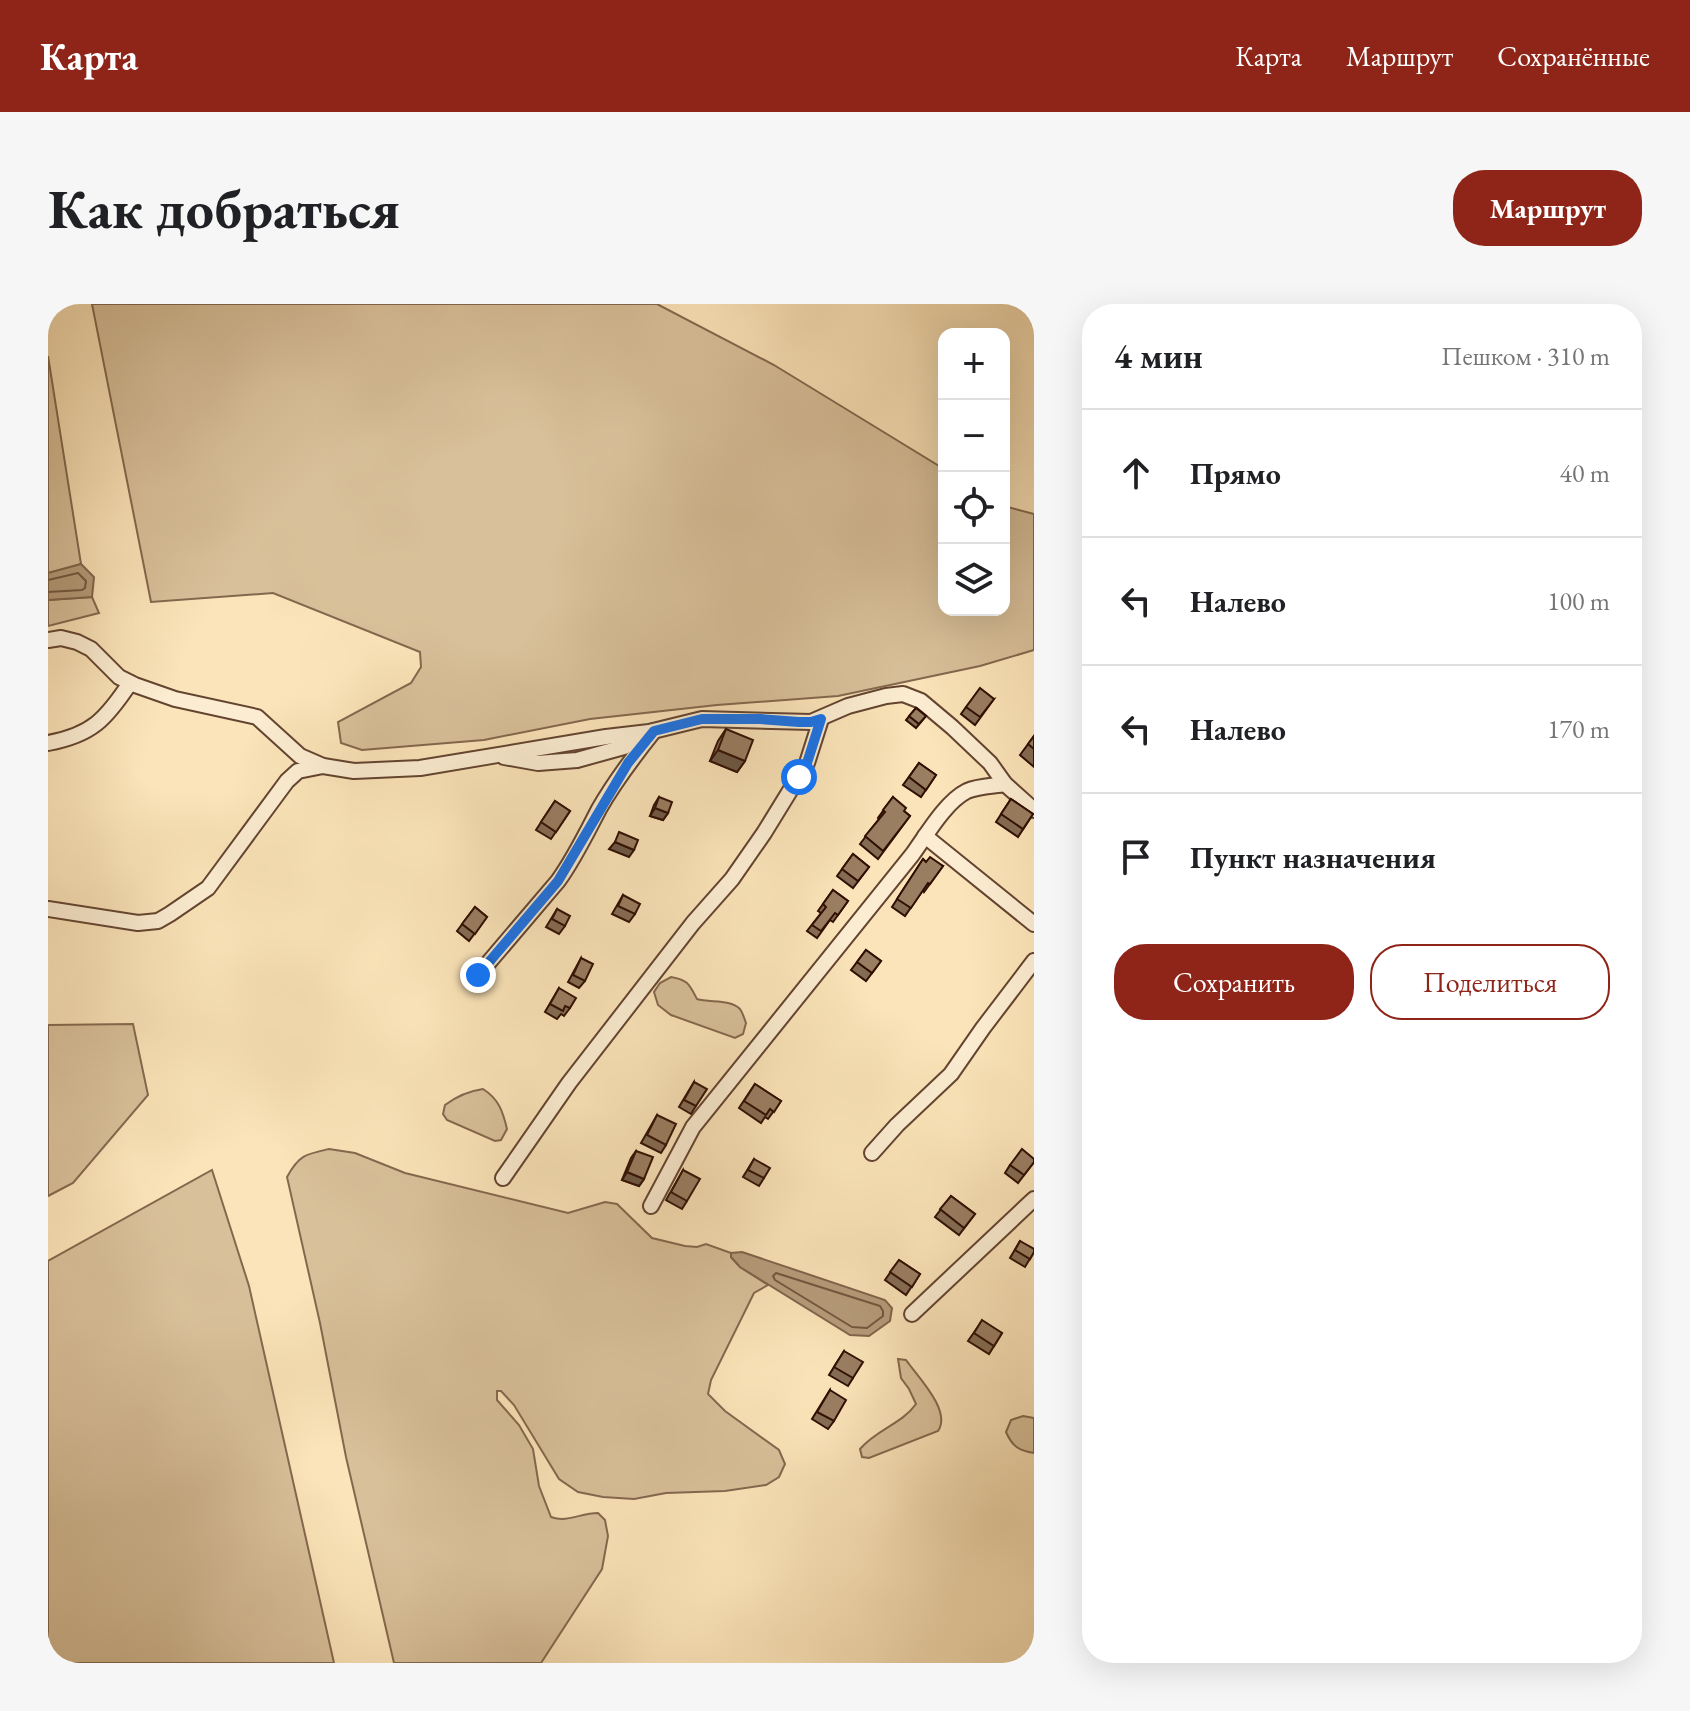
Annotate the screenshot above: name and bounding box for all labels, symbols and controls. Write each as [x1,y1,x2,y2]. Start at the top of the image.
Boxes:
text: Карта [40,32,138,81]
text: Карта [1235,38,1302,74]
text: Маршрут [1346,38,1453,74]
text: Сохранённые [1497,38,1650,74]
button: Маршрут [1453,170,1642,246]
text: Как добраться [48,172,400,245]
map controls [938,328,1010,616]
button: + [938,328,1010,400]
text: 4 мин [1114,334,1203,378]
text: Пешком · 310 m [1441,339,1610,373]
button: − [938,400,1010,472]
icon: ahead [1114,451,1158,495]
text: Прямо [1190,454,1281,493]
text: 40 m [1560,456,1610,490]
button: locate [938,472,1010,544]
button: layers [938,544,1010,616]
icon: left [1114,579,1158,623]
text: Налево [1190,582,1286,621]
text: 100 m [1547,584,1610,618]
icon: left [1114,707,1158,751]
text: Налево [1190,710,1286,749]
text: 170 m [1547,712,1610,746]
route start [781,759,817,795]
icon: arrive [1114,835,1158,879]
text: Пункт назначения [1190,838,1436,877]
button: Сохранить [1114,944,1354,1020]
button: Поделиться [1370,944,1610,1020]
route end [460,957,496,993]

